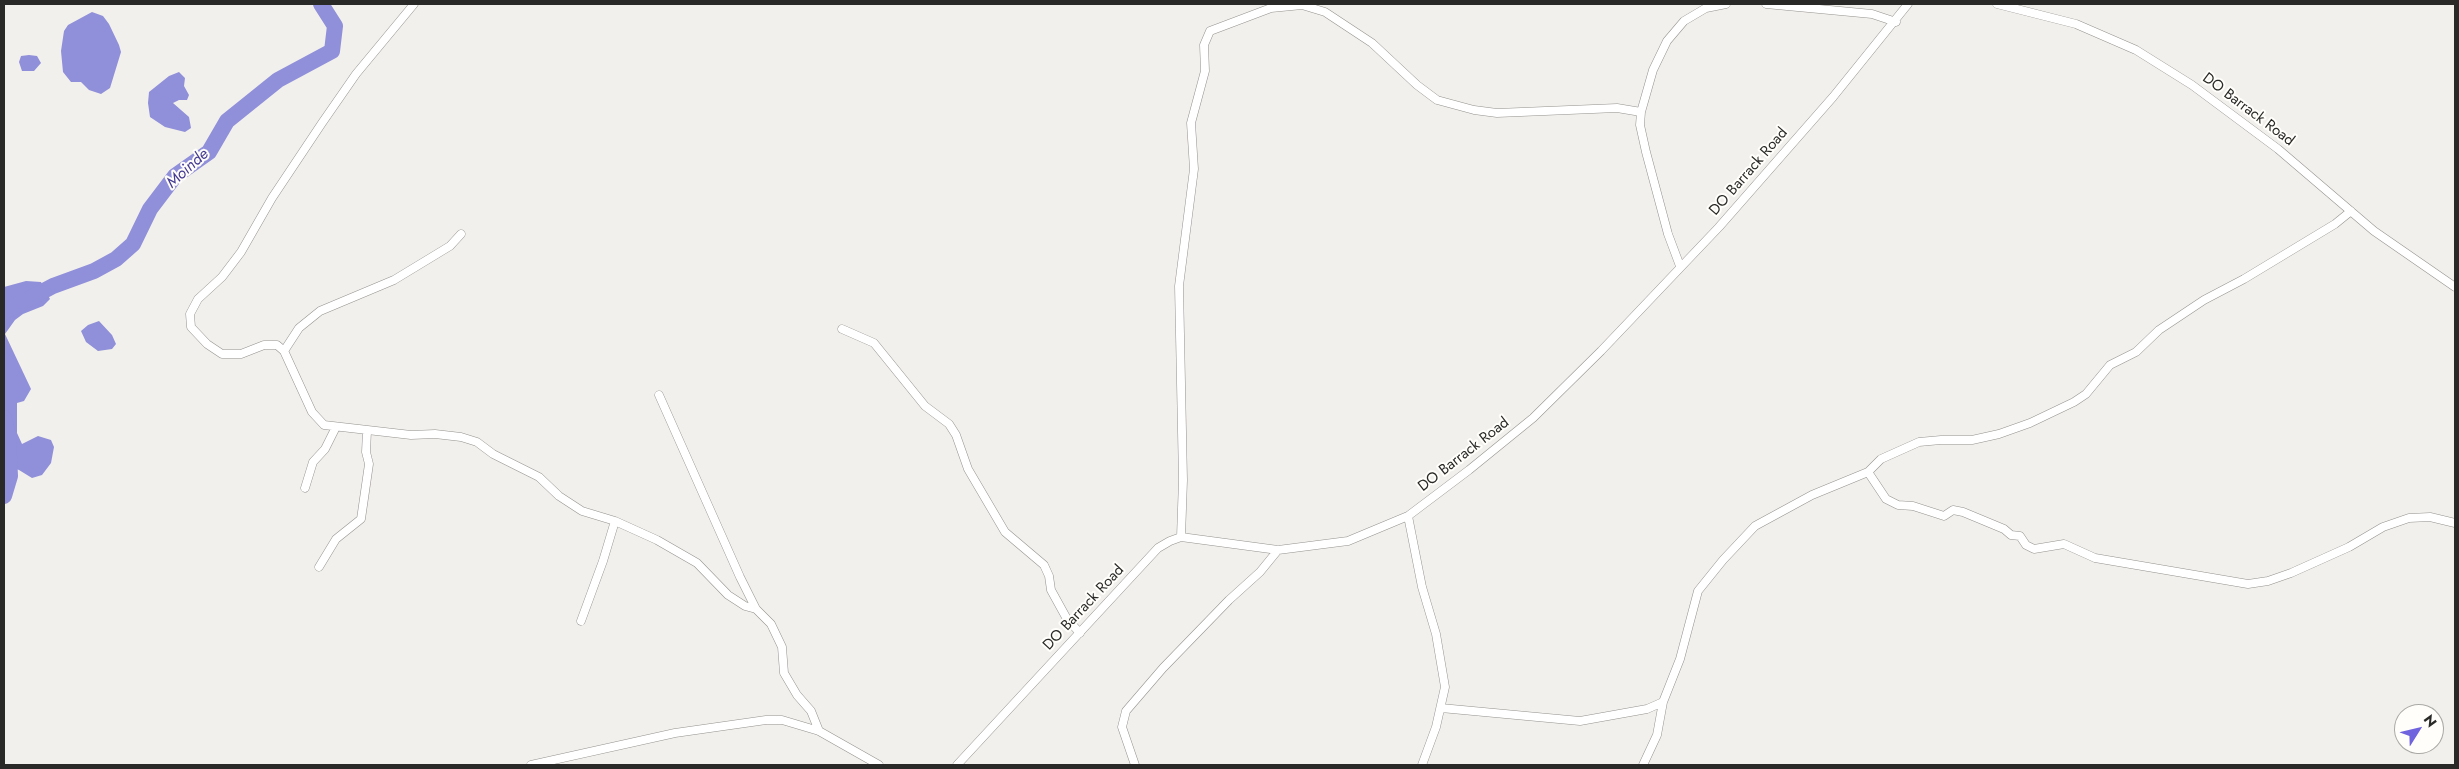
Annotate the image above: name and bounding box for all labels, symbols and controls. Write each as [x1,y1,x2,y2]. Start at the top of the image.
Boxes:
street label: DO Barrack Road [2199,70,2297,150]
street label: DO Barrack Road [1706,124,1792,220]
water label: Moinde [163,145,213,193]
street label: DO Barrack Road [1415,414,1513,496]
street label: DO Barrack Road [1040,562,1128,654]
north arrow [2394,704,2444,754]
text: N [2419,710,2442,731]

